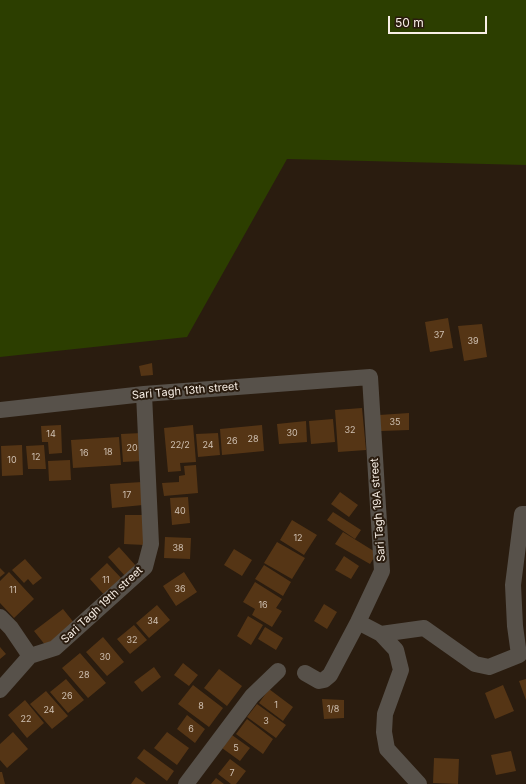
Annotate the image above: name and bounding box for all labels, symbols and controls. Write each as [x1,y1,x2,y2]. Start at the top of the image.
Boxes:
scale bar [390,8,489,34]
text: 50 m [395,15,424,30]
house number: 37 [434,330,444,340]
house number: 39 [467,336,479,346]
street label: Sari Tagh 13th street [131,380,239,402]
house number: 35 [389,417,401,427]
house number: 32 [344,425,356,435]
house number: 30 [286,428,298,438]
house number: 14 [46,429,56,439]
house number: 28 [247,434,259,444]
house number: 26 [226,436,238,446]
house number: 22/2 [170,440,190,450]
house number: 24 [202,440,214,450]
house number: 20 [126,443,138,453]
house number: 18 [103,447,113,457]
house number: 16 [79,448,89,458]
house number: 12 [31,452,41,462]
house number: 10 [7,455,17,465]
street label: Sari Tagh 19A street [368,458,388,562]
house number: 17 [123,490,131,500]
house number: 40 [174,506,186,516]
house number: 12 [293,533,303,543]
house number: 38 [172,543,184,553]
street label: Sari Tagh 19th street [59,564,145,646]
house number: 11 [102,575,110,585]
house number: 36 [174,584,186,594]
house number: 11 [9,585,17,595]
house number: 16 [258,600,268,610]
house number: 34 [147,616,159,626]
house number: 32 [126,635,138,645]
house number: 30 [99,652,111,662]
house number: 28 [78,670,90,680]
house number: 26 [61,691,73,701]
house number: 1 [274,700,278,710]
house number: 8 [198,701,204,711]
house number: 1/8 [327,704,339,714]
house number: 24 [43,705,55,715]
house number: 22 [21,714,31,724]
house number: 3 [263,716,269,726]
house number: 6 [188,724,194,734]
house number: 5 [233,743,239,753]
house number: 7 [229,768,235,778]

